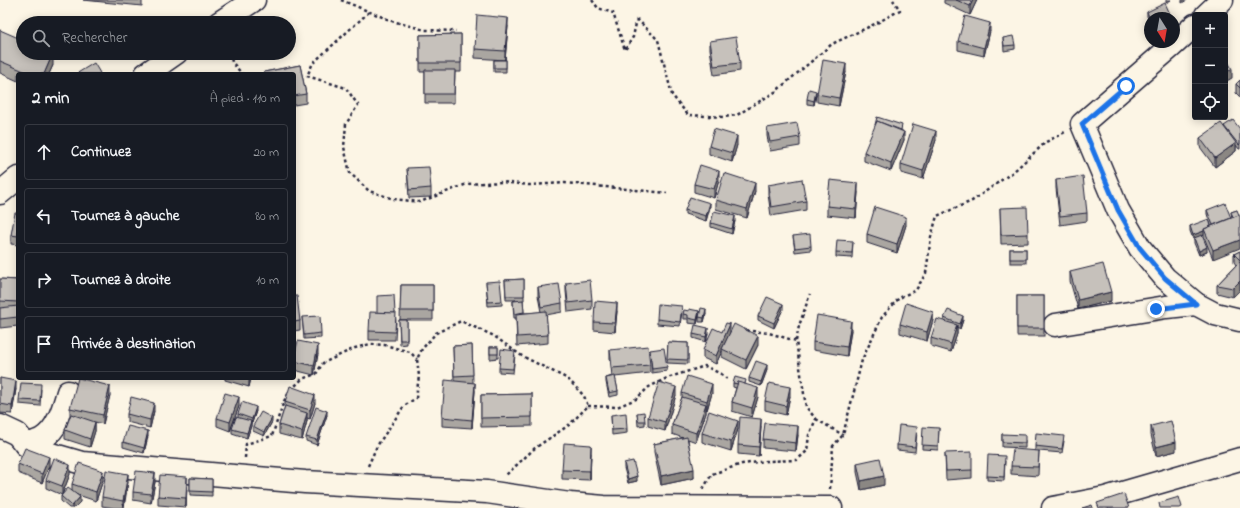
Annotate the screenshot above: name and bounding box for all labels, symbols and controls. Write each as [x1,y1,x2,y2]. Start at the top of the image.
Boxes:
north arrow [1144,12,1180,48]
map controls [1192,12,1228,120]
button: + [1192,12,1228,48]
search box [16,16,296,60]
icon: search [30,27,52,49]
text: Rechercher [62,27,127,49]
button: − [1192,48,1228,84]
route start [1117,77,1135,95]
button: locate [1192,84,1228,120]
text: 2 min [32,86,69,111]
text: À pied · 110 m [210,89,280,108]
icon: ahead [33,141,55,163]
text: Continuez [71,141,131,163]
text: 20 m [254,143,279,162]
icon: left [33,205,55,227]
text: Tournez à gauche [71,205,179,227]
text: 80 m [255,207,279,226]
icon: right [33,269,55,291]
text: Tournez à droite [71,269,171,291]
text: 10 m [256,271,279,290]
route end [1147,300,1165,318]
icon: arrive [33,333,55,355]
text: Arrivée à destination [71,333,196,355]

